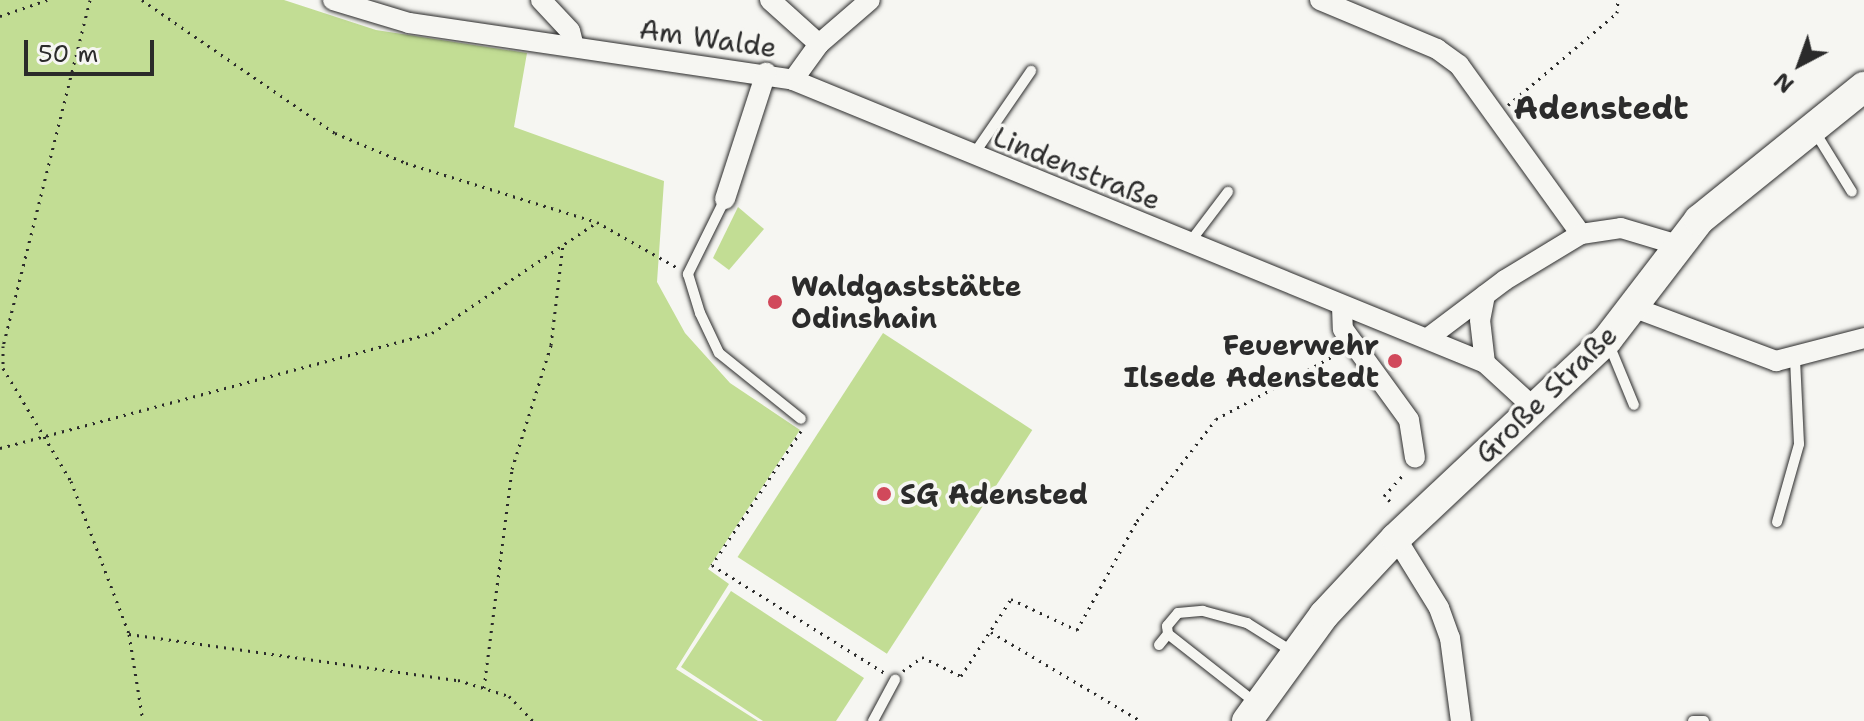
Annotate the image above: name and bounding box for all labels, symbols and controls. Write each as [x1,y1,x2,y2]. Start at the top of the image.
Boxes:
street label: Am Walde [637,12,779,64]
scale bar [28,24,158,74]
north arrow [1760,24,1840,104]
text: 50 m [38,38,98,70]
text: N [1768,66,1800,99]
district label: Adenstedt [1513,89,1689,127]
street label: Lindenstraße [988,119,1166,217]
place label: Waldgaststätte Odinshain [791,269,1022,335]
marker: Waldgaststätte Odinshain [766,293,784,311]
street label: Große Straße [1468,318,1624,470]
place label: Feuerwehr Ilsede Adenstedt [1124,328,1379,394]
marker: Feuerwehr Ilsede Adenstedt [1386,352,1404,370]
place label: SG Adensted [900,477,1088,511]
marker: SG Adensted [875,485,893,503]

